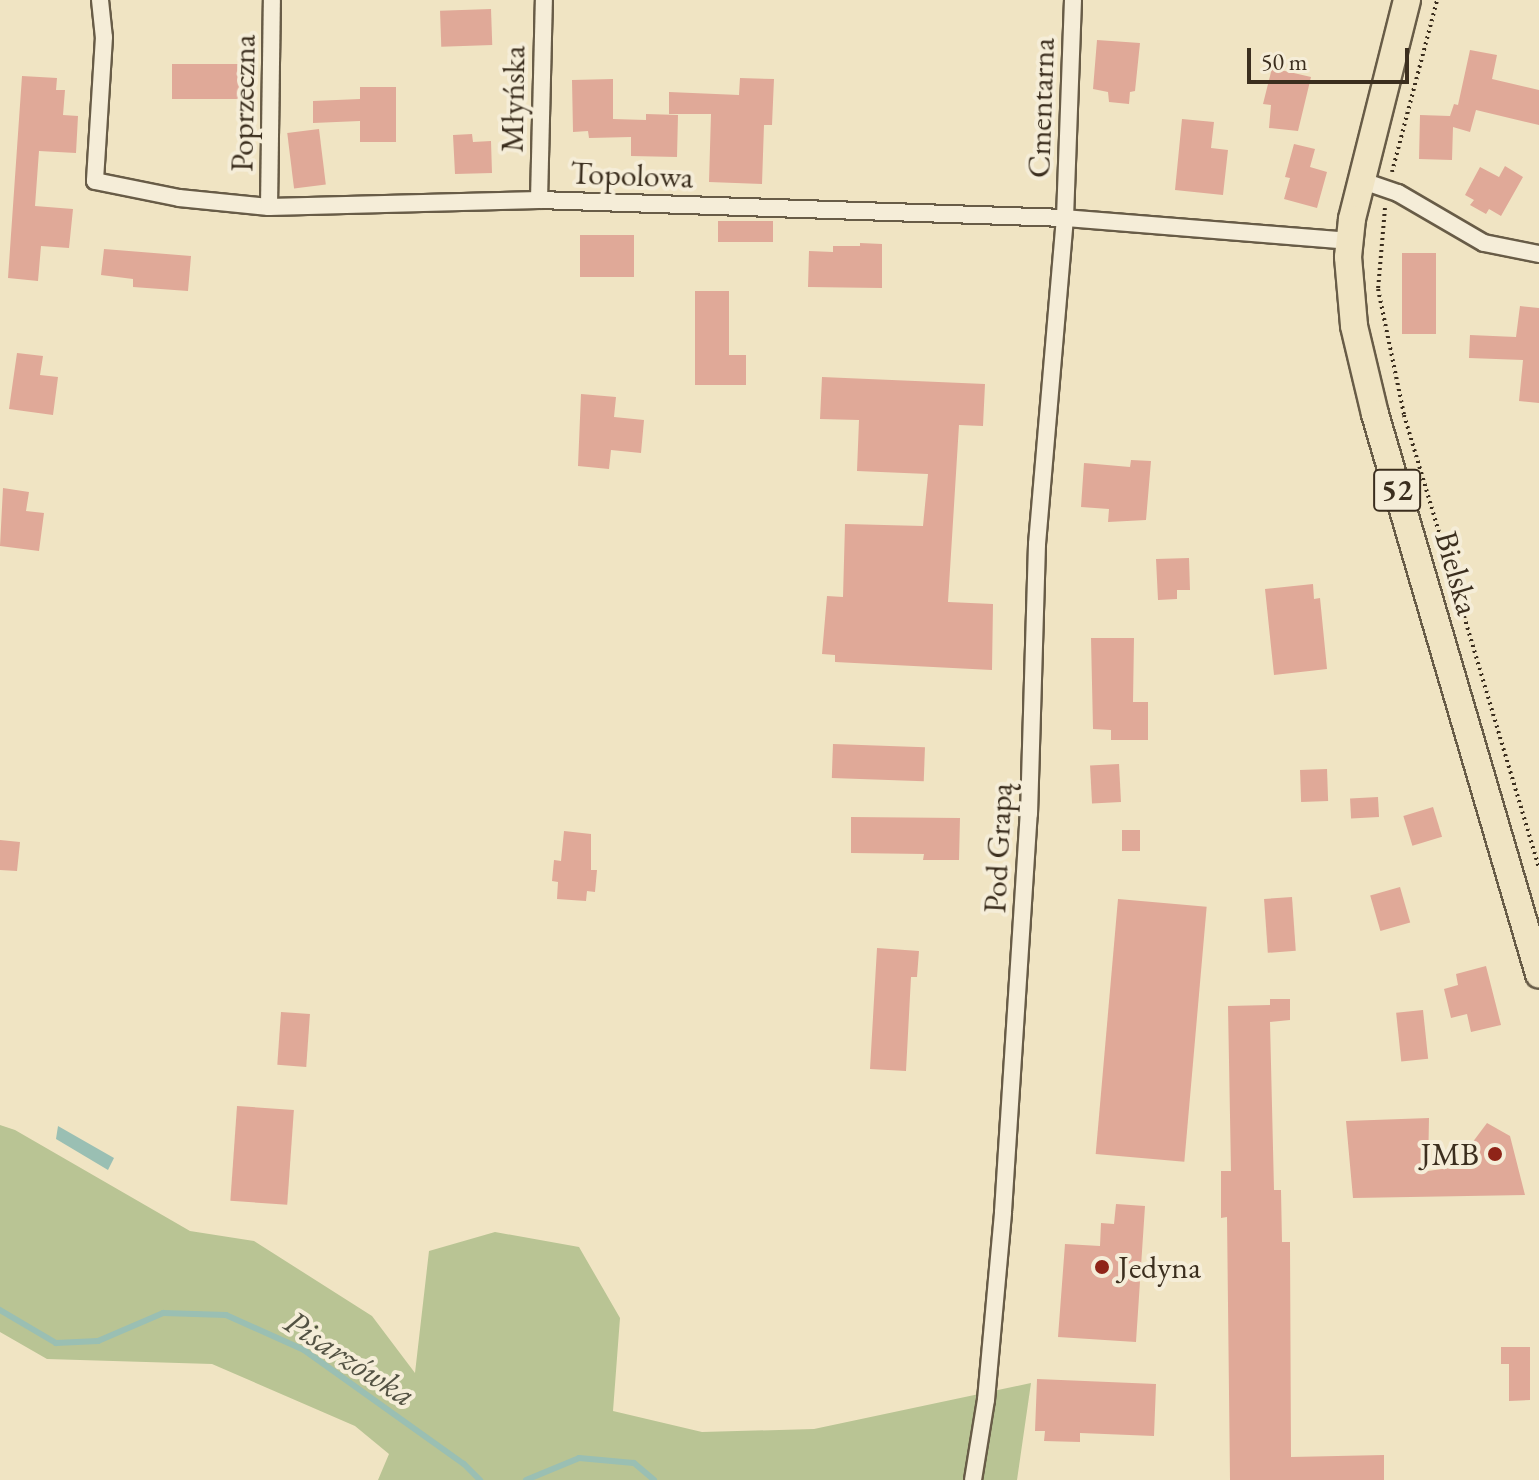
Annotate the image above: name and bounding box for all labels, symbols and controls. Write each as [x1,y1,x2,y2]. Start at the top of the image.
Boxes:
scale bar [1251,32,1413,82]
street label: Poprzeczna [223,34,263,172]
street label: Cmentarna [1019,37,1063,179]
street label: Młyńska [493,45,533,153]
text: 50 m [1261,46,1308,77]
street label: Topolowa [570,154,694,196]
road number: 52 [1373,464,1421,516]
street label: Bielska [1427,527,1487,619]
street label: Pod Grapą [975,782,1021,914]
place label: JMB [1421,1135,1479,1173]
marker: JMB [1486,1145,1504,1163]
place label: Jedyna [1118,1248,1201,1286]
marker: Jedyna [1093,1258,1111,1276]
water label: Pisarzówka [277,1301,423,1415]

